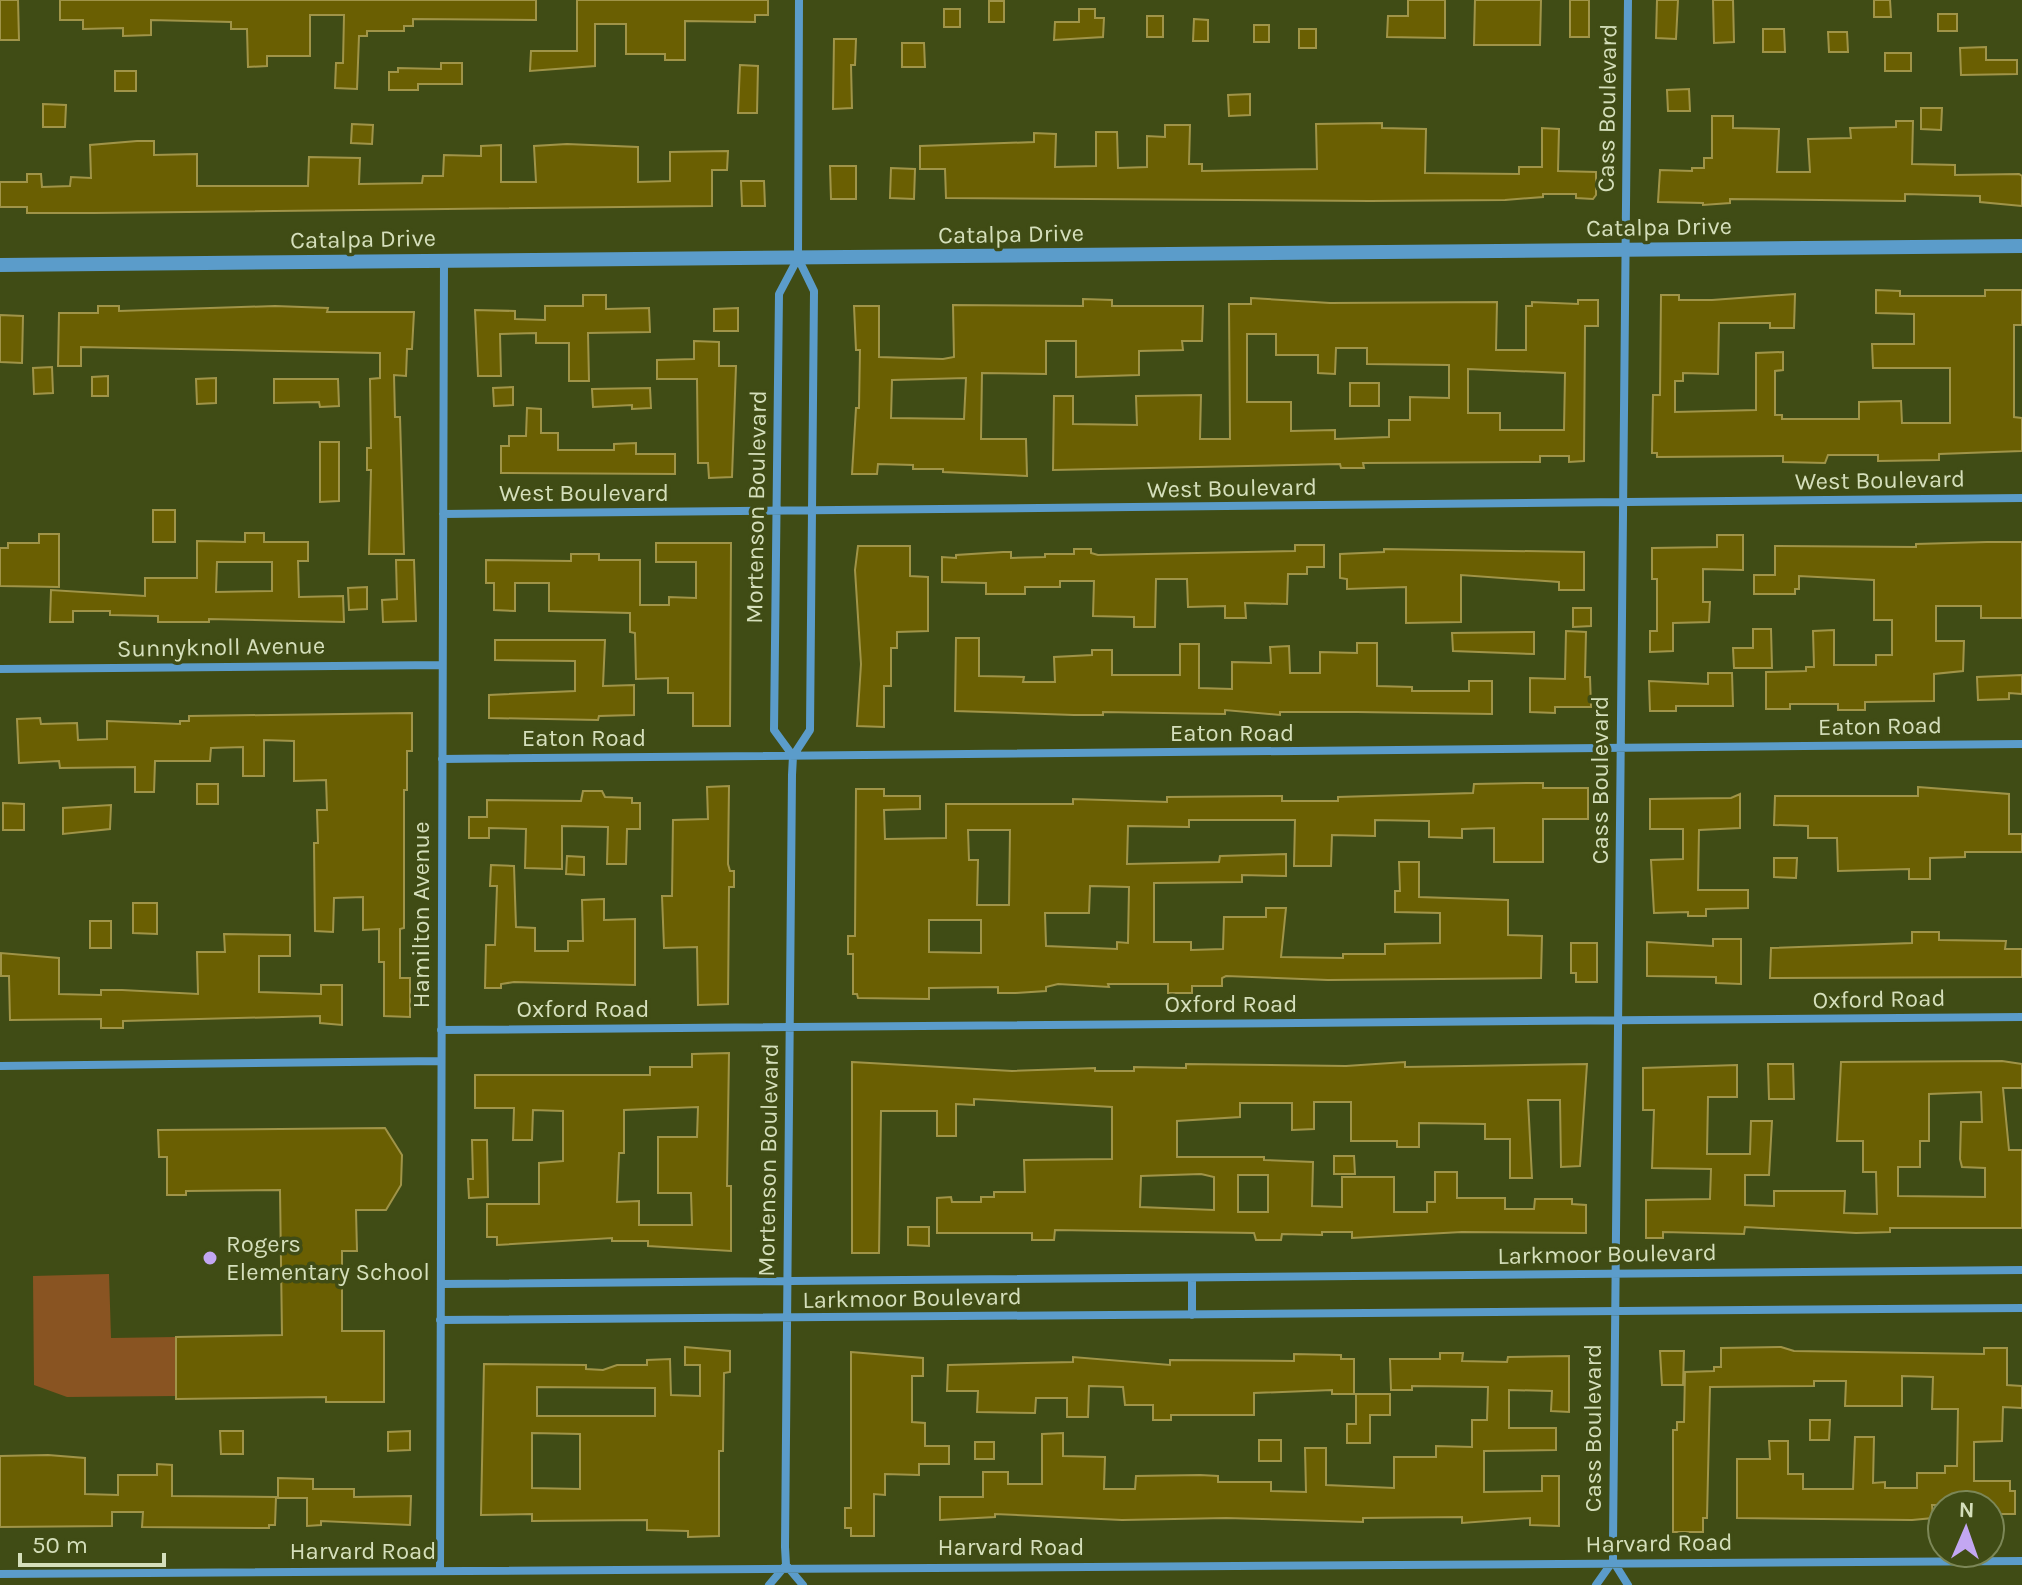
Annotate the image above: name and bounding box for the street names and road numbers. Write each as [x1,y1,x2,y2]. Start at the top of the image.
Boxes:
street label: Cass Boulevard [1592,23,1622,193]
street label: Catalpa Drive [1586,212,1732,242]
street label: Catalpa Drive [938,219,1084,249]
street label: Catalpa Drive [290,224,436,254]
street label: Mortenson Boulevard [740,390,772,624]
street label: West Boulevard [1795,465,1965,495]
street label: West Boulevard [1147,473,1317,503]
street label: West Boulevard [499,479,669,507]
street label: Sunnyknoll Avenue [117,631,325,663]
street label: Cass Boulevard [1586,696,1614,864]
street label: Eaton Road [1818,711,1942,741]
street label: Eaton Road [1170,719,1294,747]
street label: Eaton Road [522,724,646,752]
street label: Hamilton Avenue [407,822,435,1008]
street label: Oxford Road [1812,984,1946,1014]
street label: Oxford Road [1165,990,1297,1018]
street label: Oxford Road [517,995,649,1023]
street label: Mortenson Boulevard [752,1043,784,1277]
street label: Larkmoor Boulevard [1497,1238,1717,1270]
street label: Larkmoor Boulevard [802,1282,1022,1314]
street label: Cass Boulevard [1579,1344,1607,1512]
street label: Harvard Road [1585,1528,1733,1558]
street label: Harvard Road [937,1533,1085,1561]
street label: Harvard Road [289,1537,437,1565]

